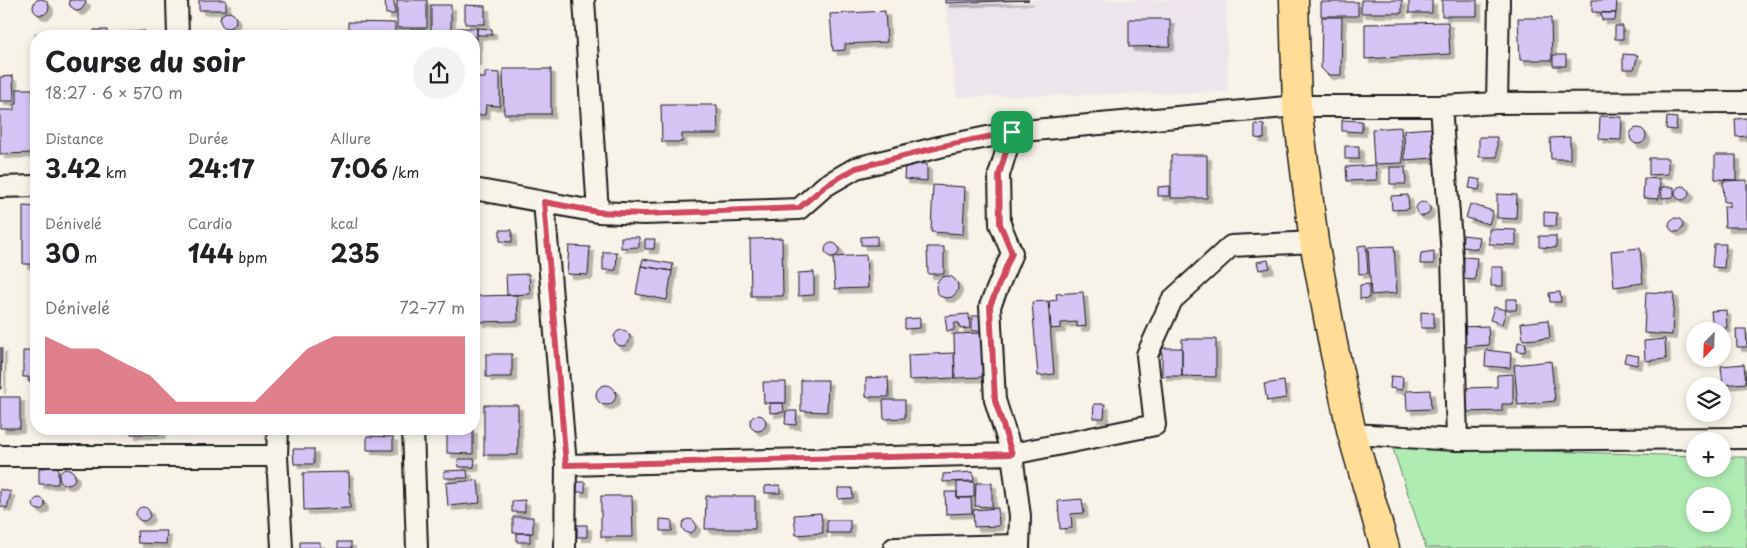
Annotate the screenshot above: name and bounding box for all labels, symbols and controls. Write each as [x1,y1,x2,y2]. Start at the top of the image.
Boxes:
text: Course du soir [45,39,245,82]
button: share [413,47,465,99]
text: 18:27 · 6 × 570 m [45,80,183,104]
pin [991,111,1033,153]
icon: arrive [998,118,1026,146]
text: Distance [45,128,104,149]
text: Durée [188,128,229,149]
text: Allure [330,128,371,149]
text: 3.42 [45,149,101,187]
text: 24:17 [188,149,254,187]
text: 7:06 [330,149,388,187]
text: km [101,162,127,183]
text: /km [388,162,419,183]
text: Dénivelé [45,213,102,234]
text: Cardio [188,213,232,234]
text: kcal [330,213,358,234]
text: 30 [45,234,80,272]
text: 144 [188,234,234,272]
text: 235 [330,234,380,272]
text: m [80,247,97,268]
text: bpm [234,247,267,268]
text: Dénivelé [45,295,110,319]
text: 72–77 m [400,295,465,319]
north arrow [1686,322,1731,368]
map controls [1686,322,1731,532]
button: layers [1686,377,1731,422]
button: + [1686,432,1731,477]
button: − [1686,487,1731,532]

